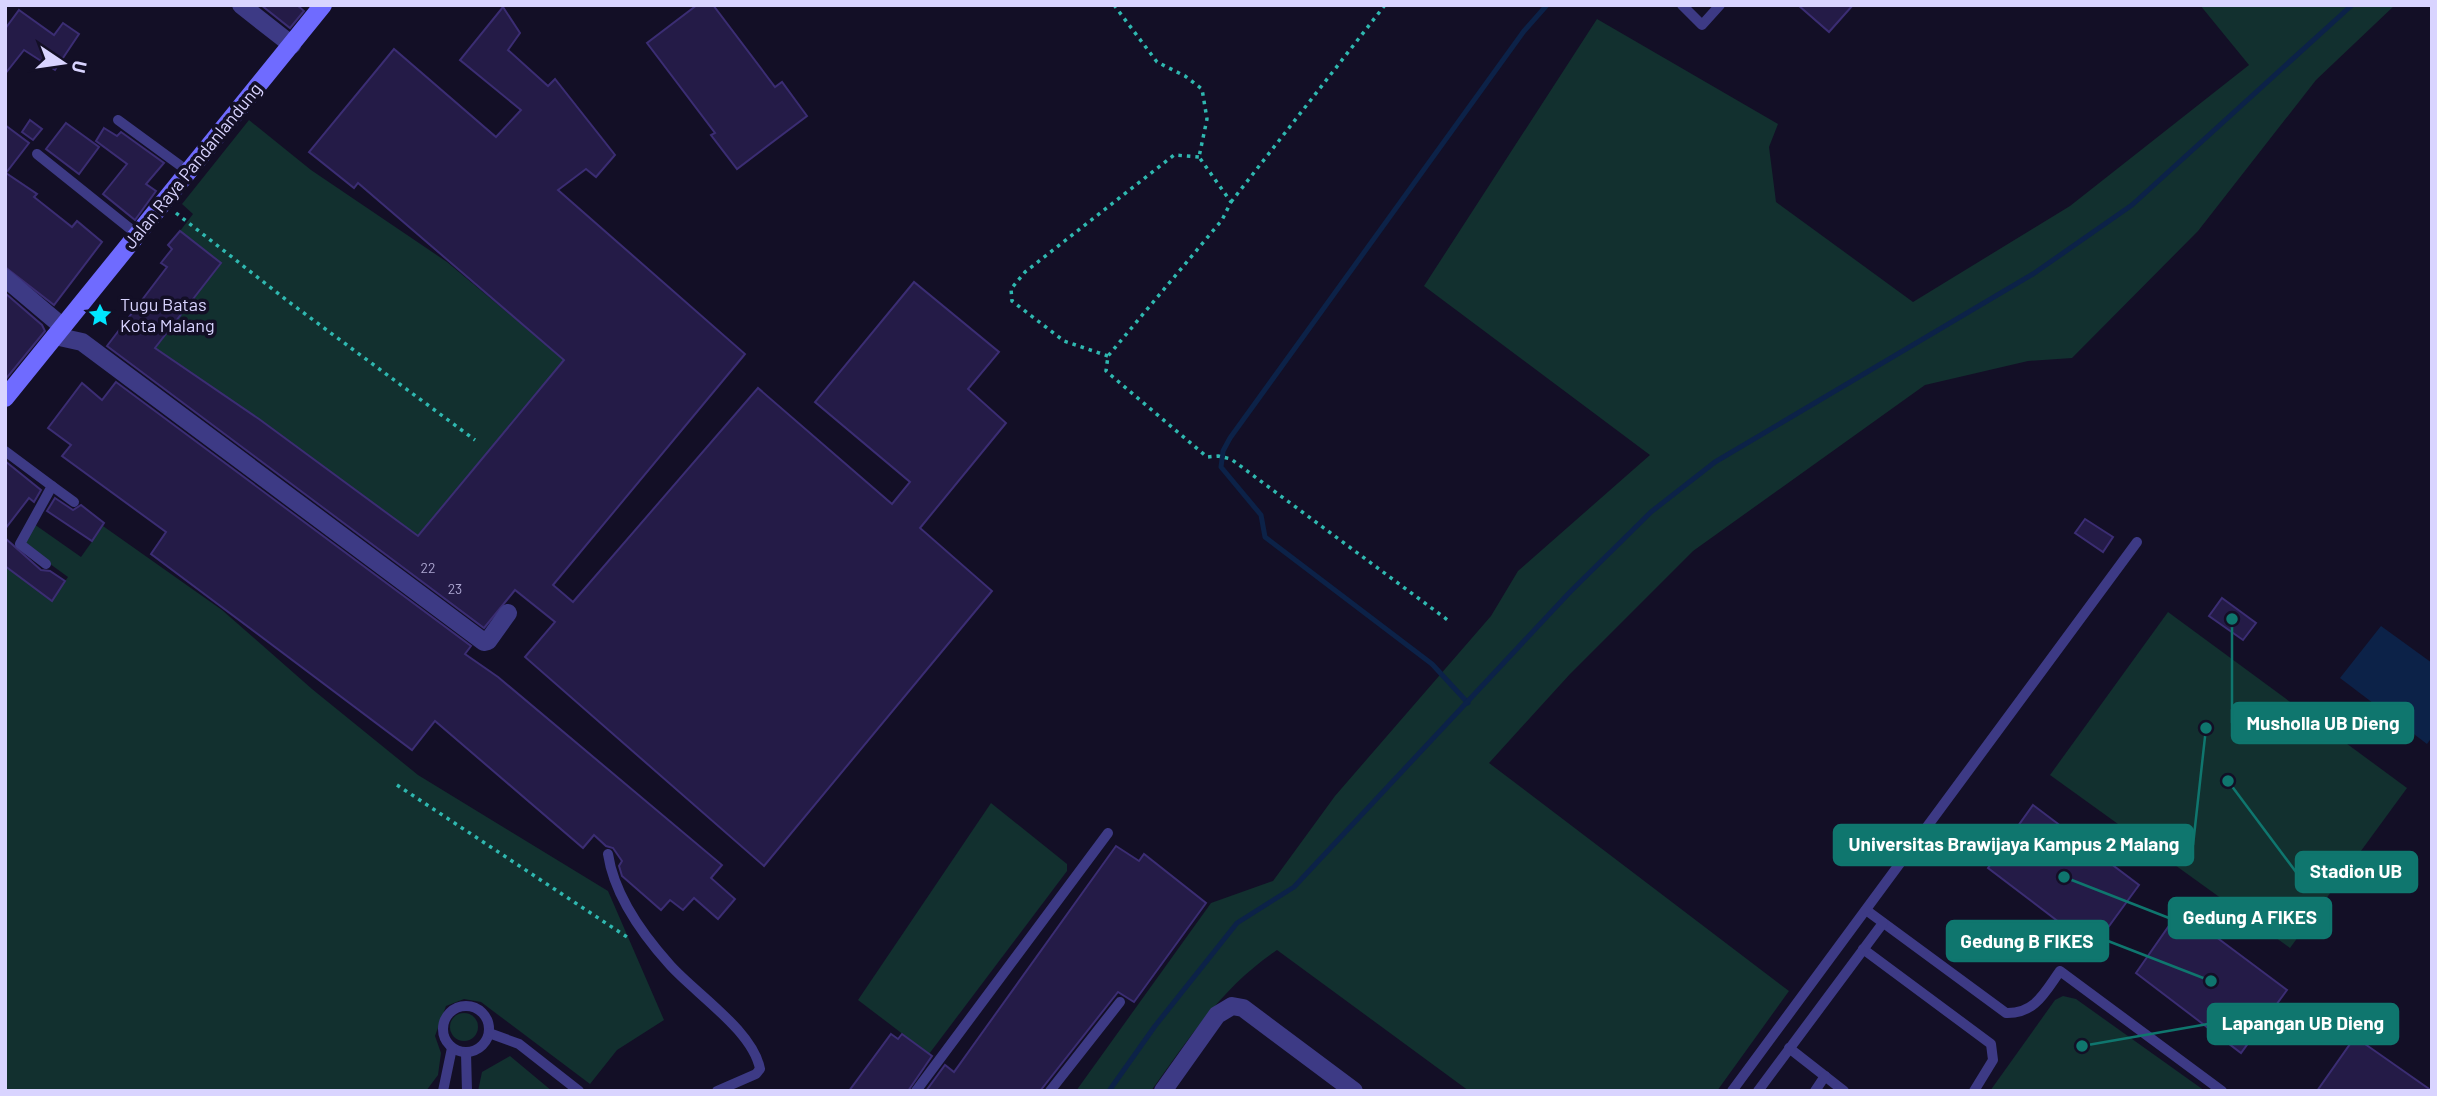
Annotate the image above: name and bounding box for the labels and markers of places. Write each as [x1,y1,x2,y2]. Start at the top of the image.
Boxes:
place label: Tugu Batas Kota Malang [120,293,215,336]
place icon: Tugu Batas Kota Malang [86,301,114,329]
callout: Musholla UB Dieng [2232,703,2413,743]
callout: Universitas Brawijaya Kampus 2 Malang [1834,825,2193,865]
callout: Stadion UB [2296,852,2417,892]
callout: Gedung A FIKES [2169,898,2331,938]
callout: Gedung B FIKES [1947,921,2108,961]
callout: Lapangan UB Dieng [2208,1004,2398,1044]

